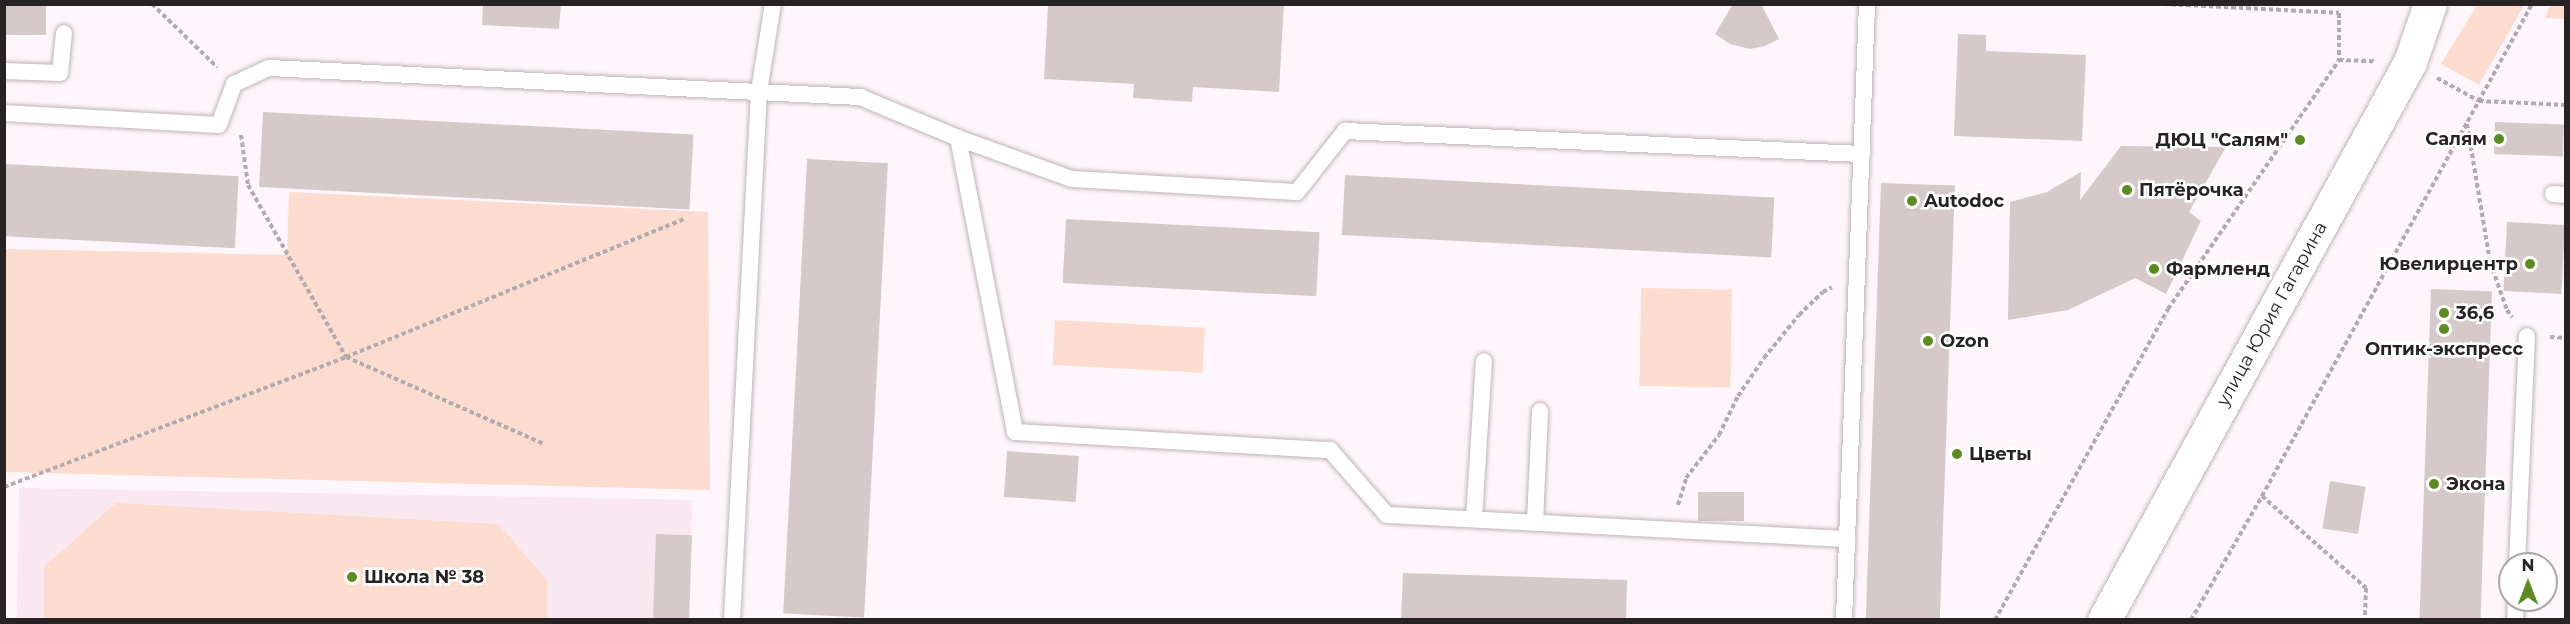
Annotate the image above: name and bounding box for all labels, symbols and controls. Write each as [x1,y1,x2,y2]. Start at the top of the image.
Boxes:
place label: Салям [2425,128,2487,150]
place label: ДЮЦ "Салям" [2155,129,2288,151]
marker: Салям [2492,132,2506,146]
marker: ДЮЦ "Салям" [2293,133,2307,147]
place label: Пятёрочка [2139,179,2244,201]
marker: Пятёрочка [2120,183,2134,197]
place label: Autodoc [1924,190,2004,212]
marker: Autodoc [1905,194,1919,208]
street label: улица Юрия Гагарина [2212,218,2332,410]
place label: Ювелирцентр [2379,253,2518,275]
marker: Ювелирцентр [2523,257,2537,271]
place label: Фармленд [2166,258,2270,280]
marker: Фармленд [2147,262,2161,276]
place label: 36,6 [2456,302,2494,324]
marker: 36,6 [2437,306,2451,320]
marker: Оптик-экспресс [2437,322,2451,336]
place label: Ozon [1940,330,1989,352]
marker: Ozon [1921,334,1935,348]
place label: Оптик-экспресс [2365,338,2523,360]
place label: Цветы [1969,443,2032,465]
marker: Цветы [1950,447,1964,461]
place label: Экона [2446,473,2505,495]
marker: Экона [2427,477,2441,491]
north arrow [2498,552,2558,612]
text: N [2522,556,2534,575]
place label: Школа № 38 [364,566,484,588]
marker: Школа № 38 [345,570,359,584]

